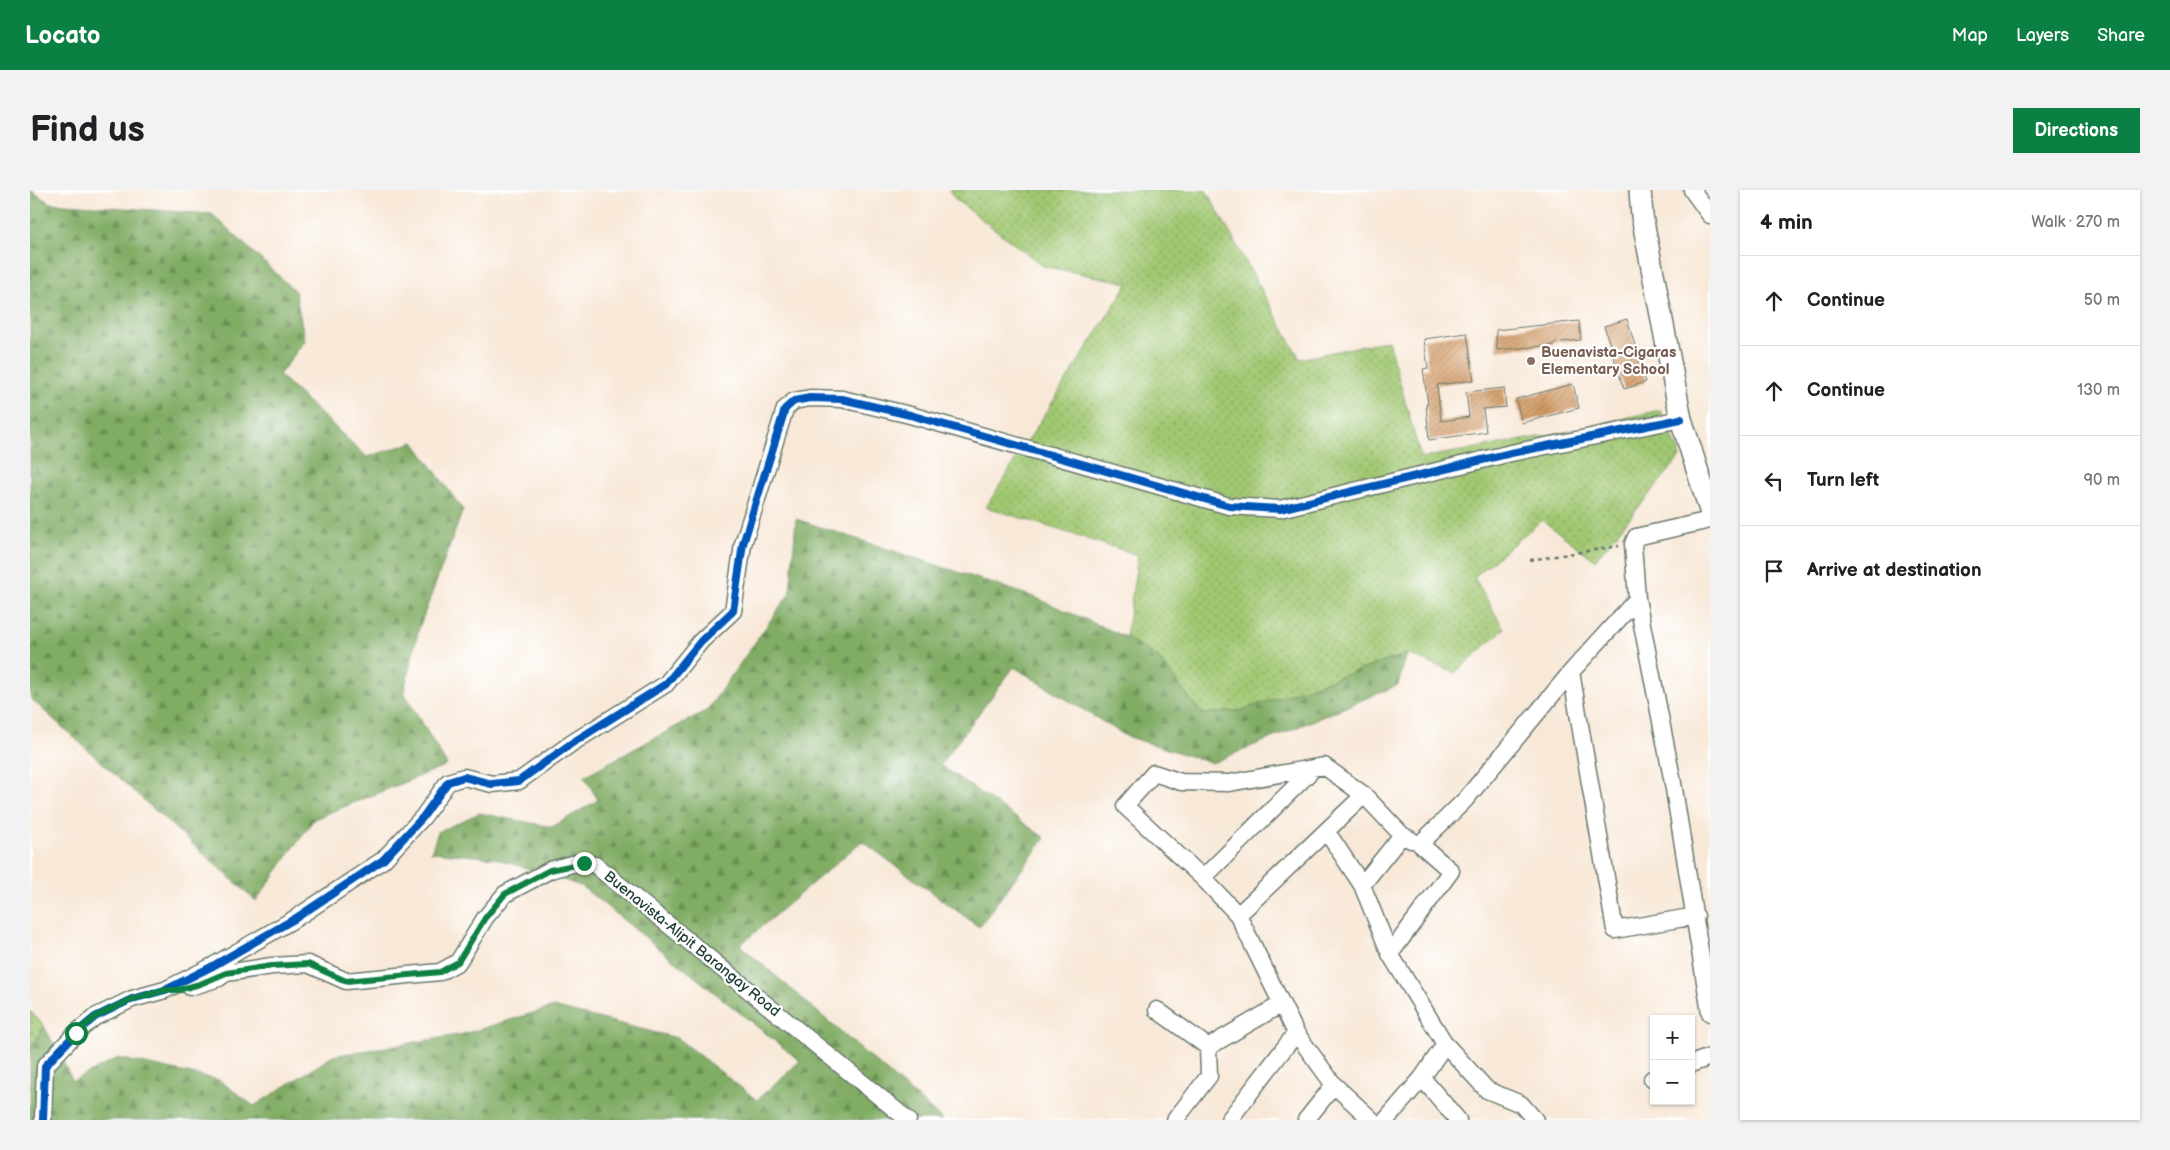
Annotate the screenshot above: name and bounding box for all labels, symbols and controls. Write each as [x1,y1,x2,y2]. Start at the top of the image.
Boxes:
text: Locato [25,21,100,50]
text: Map [1952,25,1988,46]
text: Layers [2016,25,2069,46]
text: Share [2097,25,2145,46]
button: Directions [2013,108,2140,153]
text: Find us [30,109,145,152]
text: 4 min [1760,210,1813,235]
text: Walk · 270 m [2031,213,2120,232]
icon: ahead [1760,287,1788,315]
text: Continue [1807,289,1885,312]
text: 50 m [2084,291,2120,310]
place label: Buenavista-Cigaras Elementary School [1541,343,1676,379]
marker: Buenavista-Cigaras Elementary School [1525,355,1537,367]
icon: ahead [1760,377,1788,405]
text: Continue [1807,379,1885,402]
text: 130 m [2077,381,2120,400]
icon: left [1760,467,1788,495]
text: Turn left [1807,469,1879,492]
text: 90 m [2084,471,2120,490]
icon: arrive [1760,557,1788,585]
text: Arrive at destination [1807,559,1982,582]
route end [573,852,596,875]
street label: Buenavista-Alipit Barangay Road [600,867,784,1021]
map controls [1650,1015,1695,1105]
button: + [1650,1015,1695,1060]
route start [65,1022,88,1045]
button: − [1650,1060,1695,1105]

